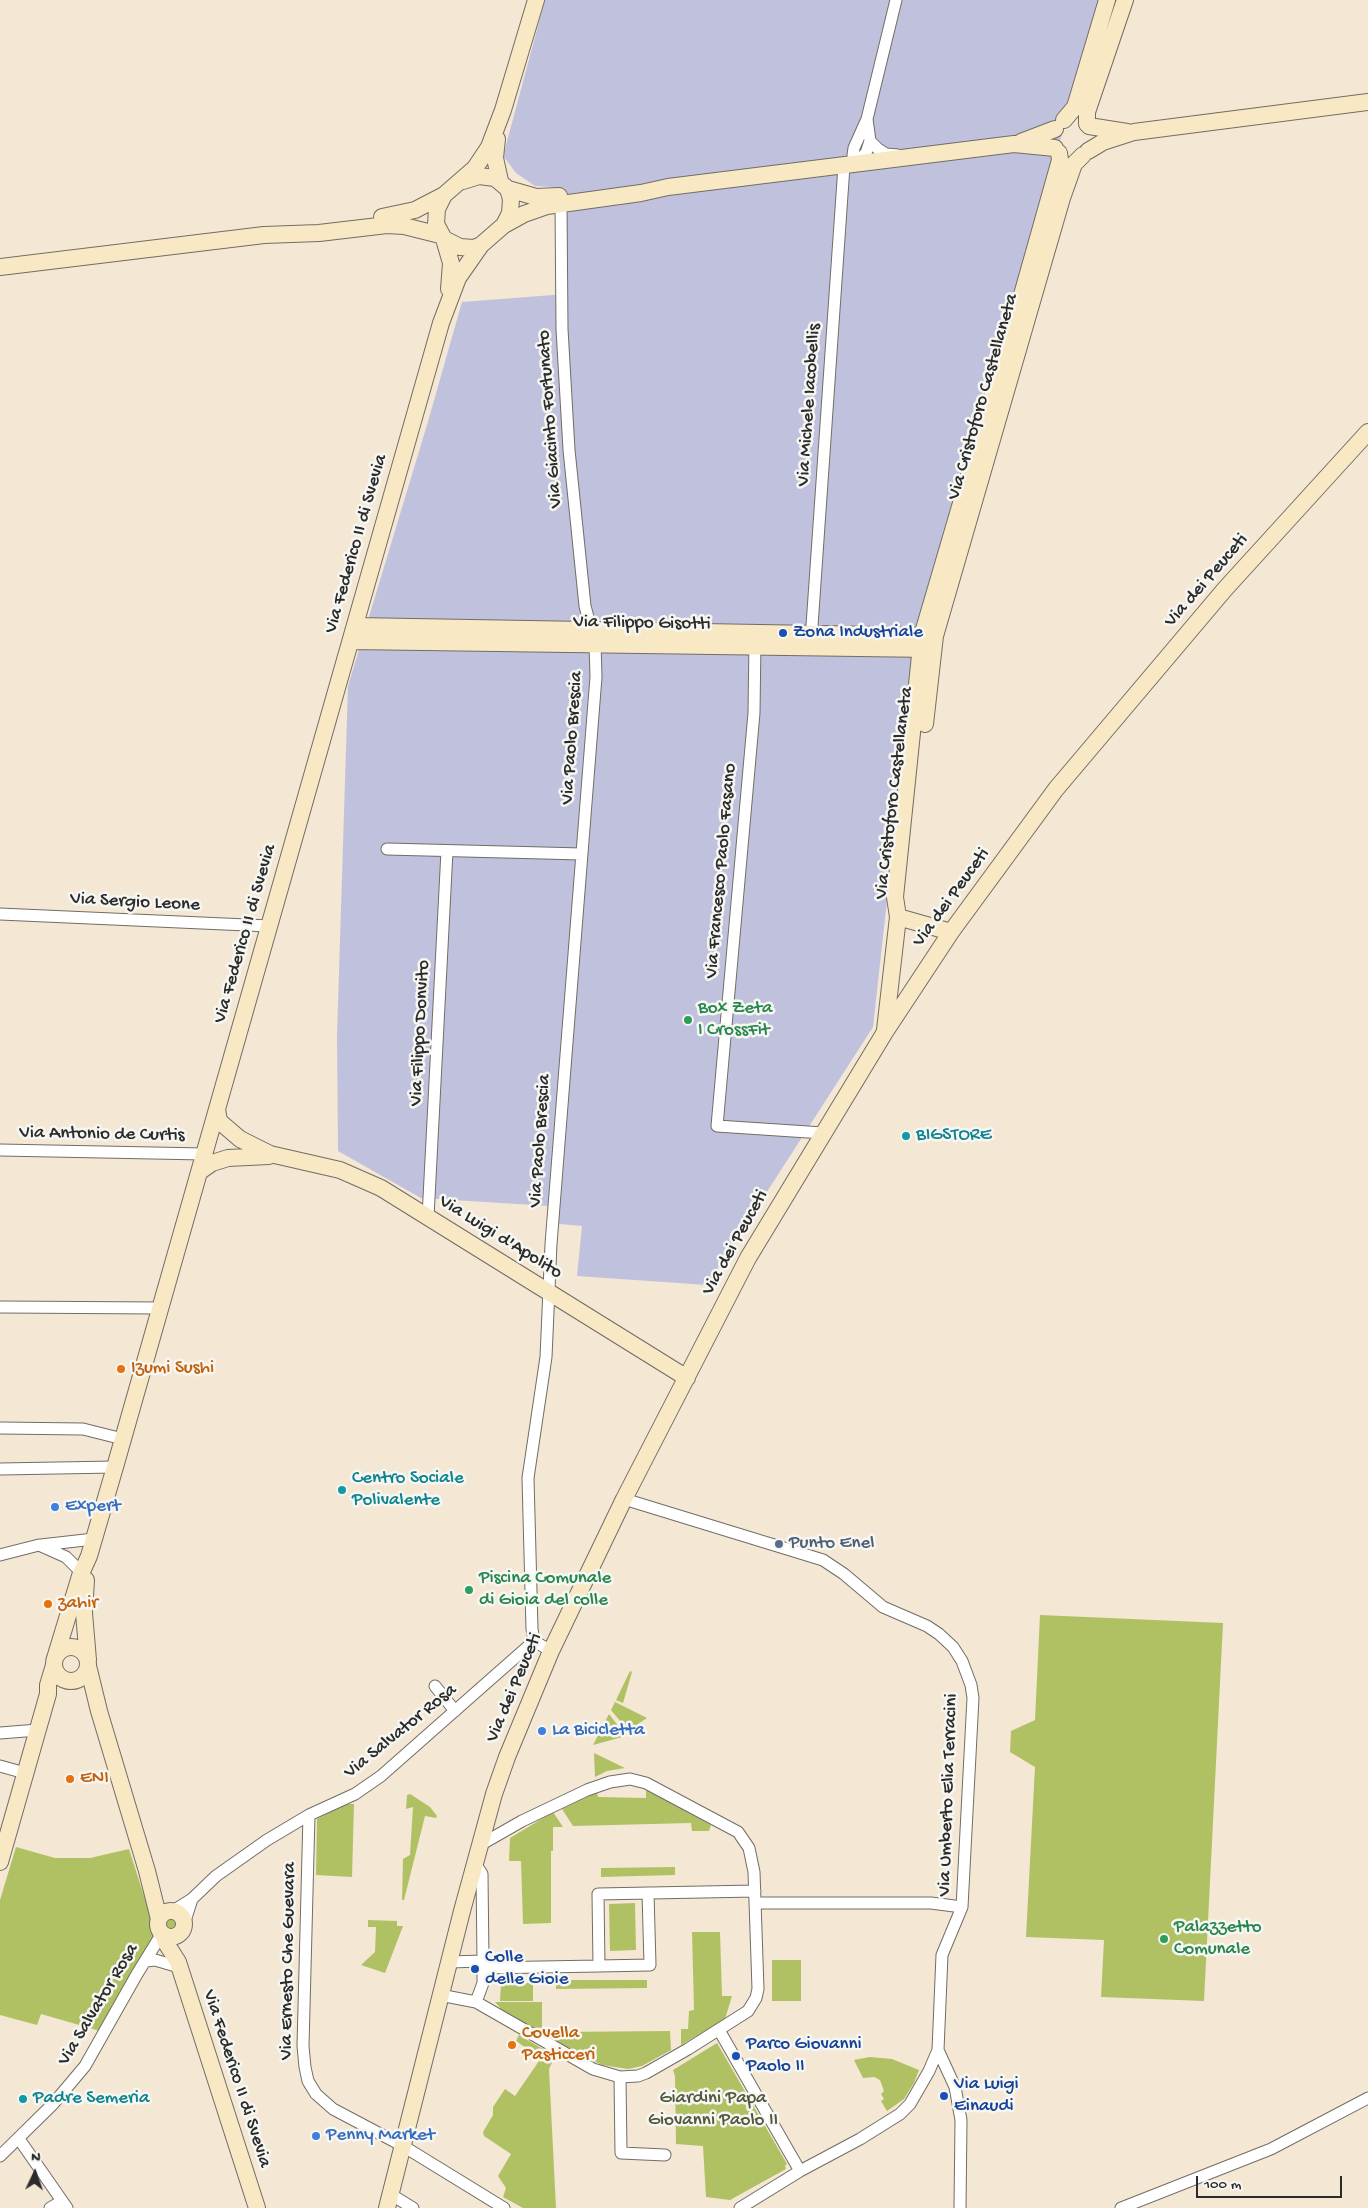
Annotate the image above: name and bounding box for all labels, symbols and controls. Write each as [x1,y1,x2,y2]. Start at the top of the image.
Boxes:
street label: Via Cristoforo Castellaneta [944,291,1024,503]
street label: Via Michele Iacobellis [793,323,827,487]
street label: Via Giacinto Fortunato [533,329,569,509]
street label: Via Federico II di Svevia [321,452,393,636]
street label: Via dei Peuceti [1160,530,1254,632]
street label: Via Filippo Gisotti [573,611,711,637]
place label: Zona Industriale [793,622,923,644]
marker: Zona Industriale [777,627,789,639]
street label: Via Paolo Brescia [557,671,589,805]
street label: Via Cristoforo Castellaneta [871,686,919,900]
street label: Via Francesco Paolo Fasano [701,762,743,980]
street label: Via Federico II di Svevia [210,842,282,1026]
street label: Via dei Peuceti [908,844,996,952]
street label: Via Sergio Leone [70,888,200,918]
street label: Via Filippo Donvito [406,959,436,1107]
place label: Box Zeta I CrossFit [698,998,772,1042]
marker: Box Zeta I CrossFit [682,1014,694,1026]
street label: Via Paolo Brescia [525,1074,557,1208]
street label: Via Antonio de Curtis [19,1122,185,1148]
place label: BIGSTORE [916,1125,992,1147]
marker: BIGSTORE [900,1130,912,1142]
street label: Via dei Peuceti [698,1186,774,1300]
street label: Via Luigi d'Apolito [434,1191,566,1285]
place label: Izumi Sushi [131,1358,214,1380]
marker: Izumi Sushi [115,1363,127,1375]
place label: Centro Sociale Polivalente [352,1468,464,1512]
marker: Centro Sociale Polivalente [336,1484,348,1496]
place label: Expert [65,1496,120,1518]
marker: Expert [49,1501,61,1513]
place label: Punto Enel [789,1533,874,1555]
marker: Punto Enel [773,1538,785,1550]
place label: Piscina Comunale di Gioia del colle [479,1568,611,1612]
marker: Piscina Comunale di Gioia del colle [463,1584,475,1596]
place label: zahir [58,1593,98,1615]
marker: zahir [42,1598,54,1610]
street label: Via dei Peuceti [482,1630,548,1746]
street label: Via Salvator Rosa [340,1680,462,1784]
street label: Via Umberto Elia Terracini [934,1693,964,1897]
place label: La Bicicletta [552,1720,645,1742]
marker: La Bicicletta [536,1725,548,1737]
place label: ENI [80,1768,109,1790]
marker: ENI [64,1773,76,1785]
street label: Via Ernesto Che Guevara [276,1862,302,2060]
place label: Palazzetto Comunale [1174,1917,1262,1961]
marker: Palazzetto Comunale [1158,1933,1170,1945]
street label: Via Salvator Rosa [54,1940,144,2070]
place label: Colle delle Gioie [485,1947,569,1991]
marker: Colle delle Gioie [469,1963,481,1975]
street label: Via Federico II di Svevia [197,1987,275,2171]
place label: Covella Pasticceri [522,2023,595,2067]
place label: Parco Giovanni Paolo II [746,2034,862,2078]
marker: Covella Pasticceri [506,2039,518,2051]
marker: Parco Giovanni Paolo II [730,2050,742,2062]
place label: Via Luigi Einaudi [954,2074,1019,2118]
place label: Padre Semeria [33,2088,150,2110]
park label: Giardini Papa Giovanni Paolo II [648,2088,778,2132]
marker: Via Luigi Einaudi [938,2090,950,2102]
marker: Padre Semeria [17,2093,29,2105]
place label: Penny Market [326,2125,435,2147]
marker: Penny Market [310,2130,322,2142]
north arrow [10,2148,60,2198]
text: N [31,2149,41,2166]
scale bar [1198,2166,1344,2198]
text: 100 m [1204,2176,1241,2194]

